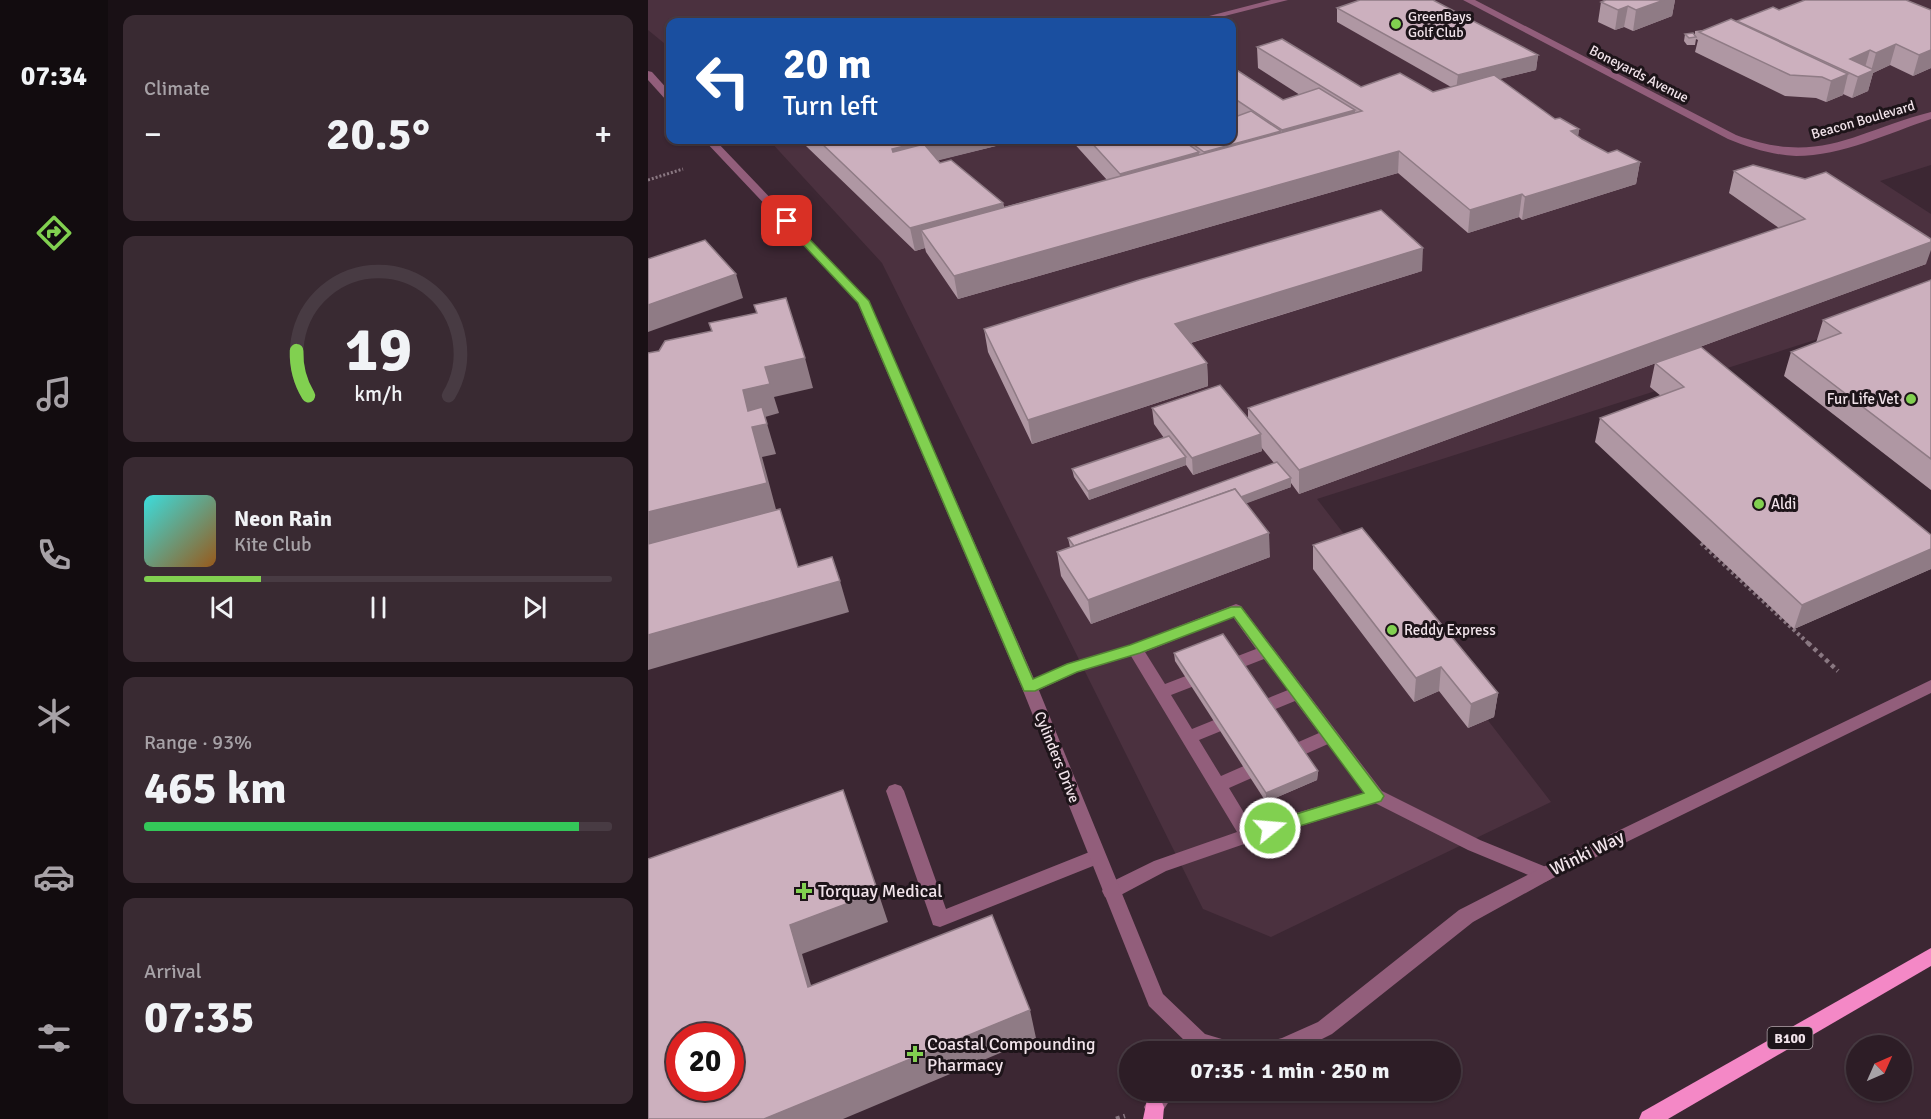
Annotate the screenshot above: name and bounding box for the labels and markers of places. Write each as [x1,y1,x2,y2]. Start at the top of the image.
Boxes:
place label: GreenBays Golf Club [1408,8,1472,41]
marker: GreenBays Golf Club [1389,17,1403,31]
pin [761,195,812,246]
place label: Fur Life Vet [1827,390,1899,408]
marker: Fur Life Vet [1904,392,1918,406]
place label: Aldi [1771,495,1796,513]
marker: Aldi [1752,497,1766,511]
place label: Reddy Express [1404,621,1496,639]
marker: Reddy Express [1385,623,1399,637]
place label: Torquay Medical [818,880,943,902]
marker: Torquay Medical [795,882,813,900]
place label: Coastal Compounding Pharmacy [927,1033,1095,1076]
marker: Coastal Compounding Pharmacy [908,1047,922,1061]

